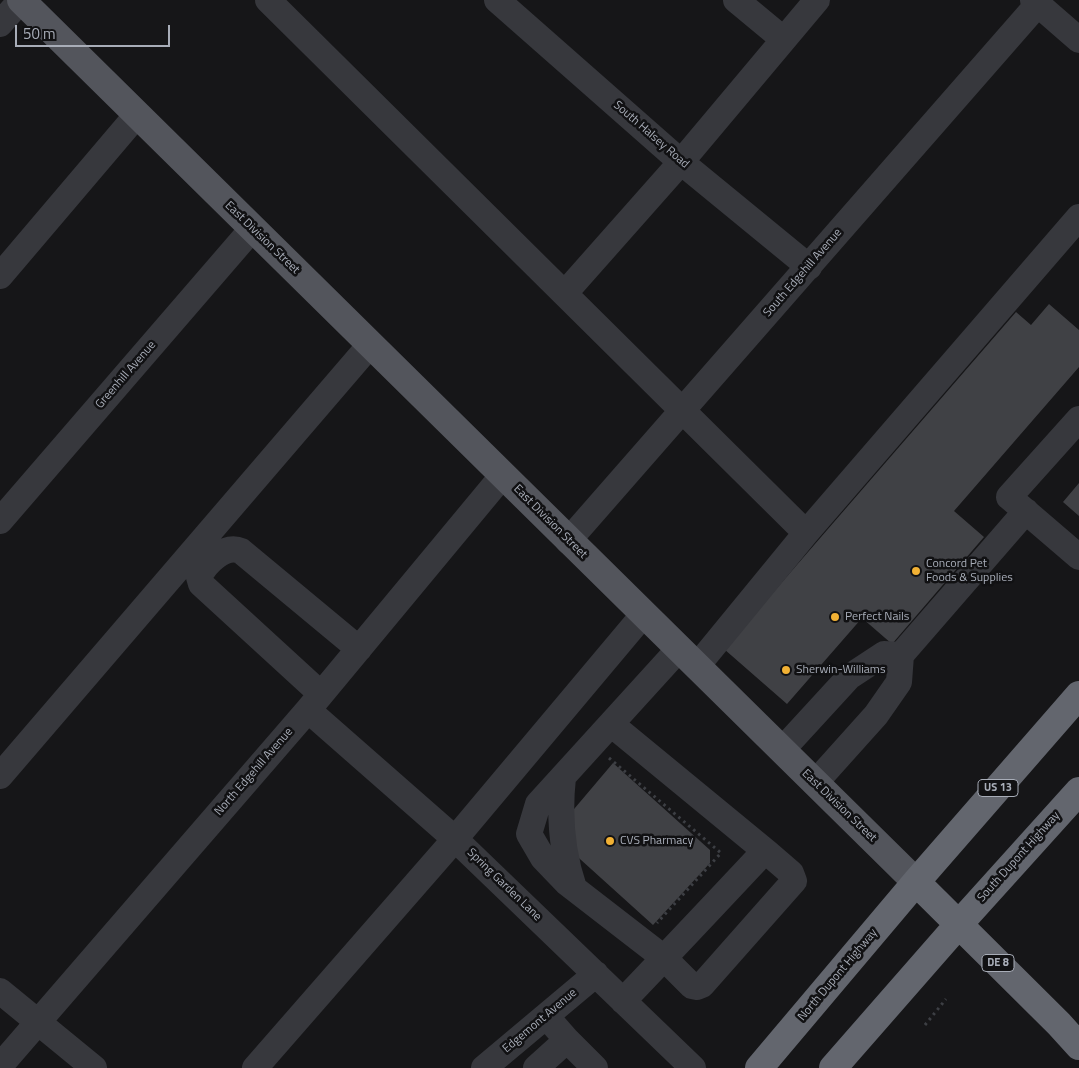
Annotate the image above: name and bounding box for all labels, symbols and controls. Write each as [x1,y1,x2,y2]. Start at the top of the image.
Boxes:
scale bar [18,15,172,47]
text: 50 m [23,22,56,45]
street label: South Halsey Road [610,98,692,172]
street label: East Division Street [222,199,302,277]
street label: South Edgehill Avenue [761,226,845,320]
street label: Greenhill Avenue [93,338,159,412]
street label: East Division Street [510,482,590,562]
place label: Concord Pet Foods & Supplies [926,557,1013,585]
marker: Concord Pet Foods & Supplies [910,565,922,577]
place label: Perfect Nails [845,610,909,624]
marker: Perfect Nails [829,611,841,623]
place label: Sherwin-Williams [796,663,885,677]
marker: Sherwin-Williams [780,664,792,676]
street label: North Edgehill Avenue [212,725,296,819]
street label: East Division Street [799,767,879,845]
road number: US 13 [978,780,1018,796]
street label: South Dupont Highway [975,809,1063,905]
place label: CVS Pharmacy [620,834,693,848]
marker: CVS Pharmacy [604,835,616,847]
street label: Spring Garden Lane [464,846,544,924]
street label: North Dupont Highway [795,926,881,1024]
road number: DE 8 [982,954,1014,971]
street label: Edgemont Avenue [500,986,580,1056]

